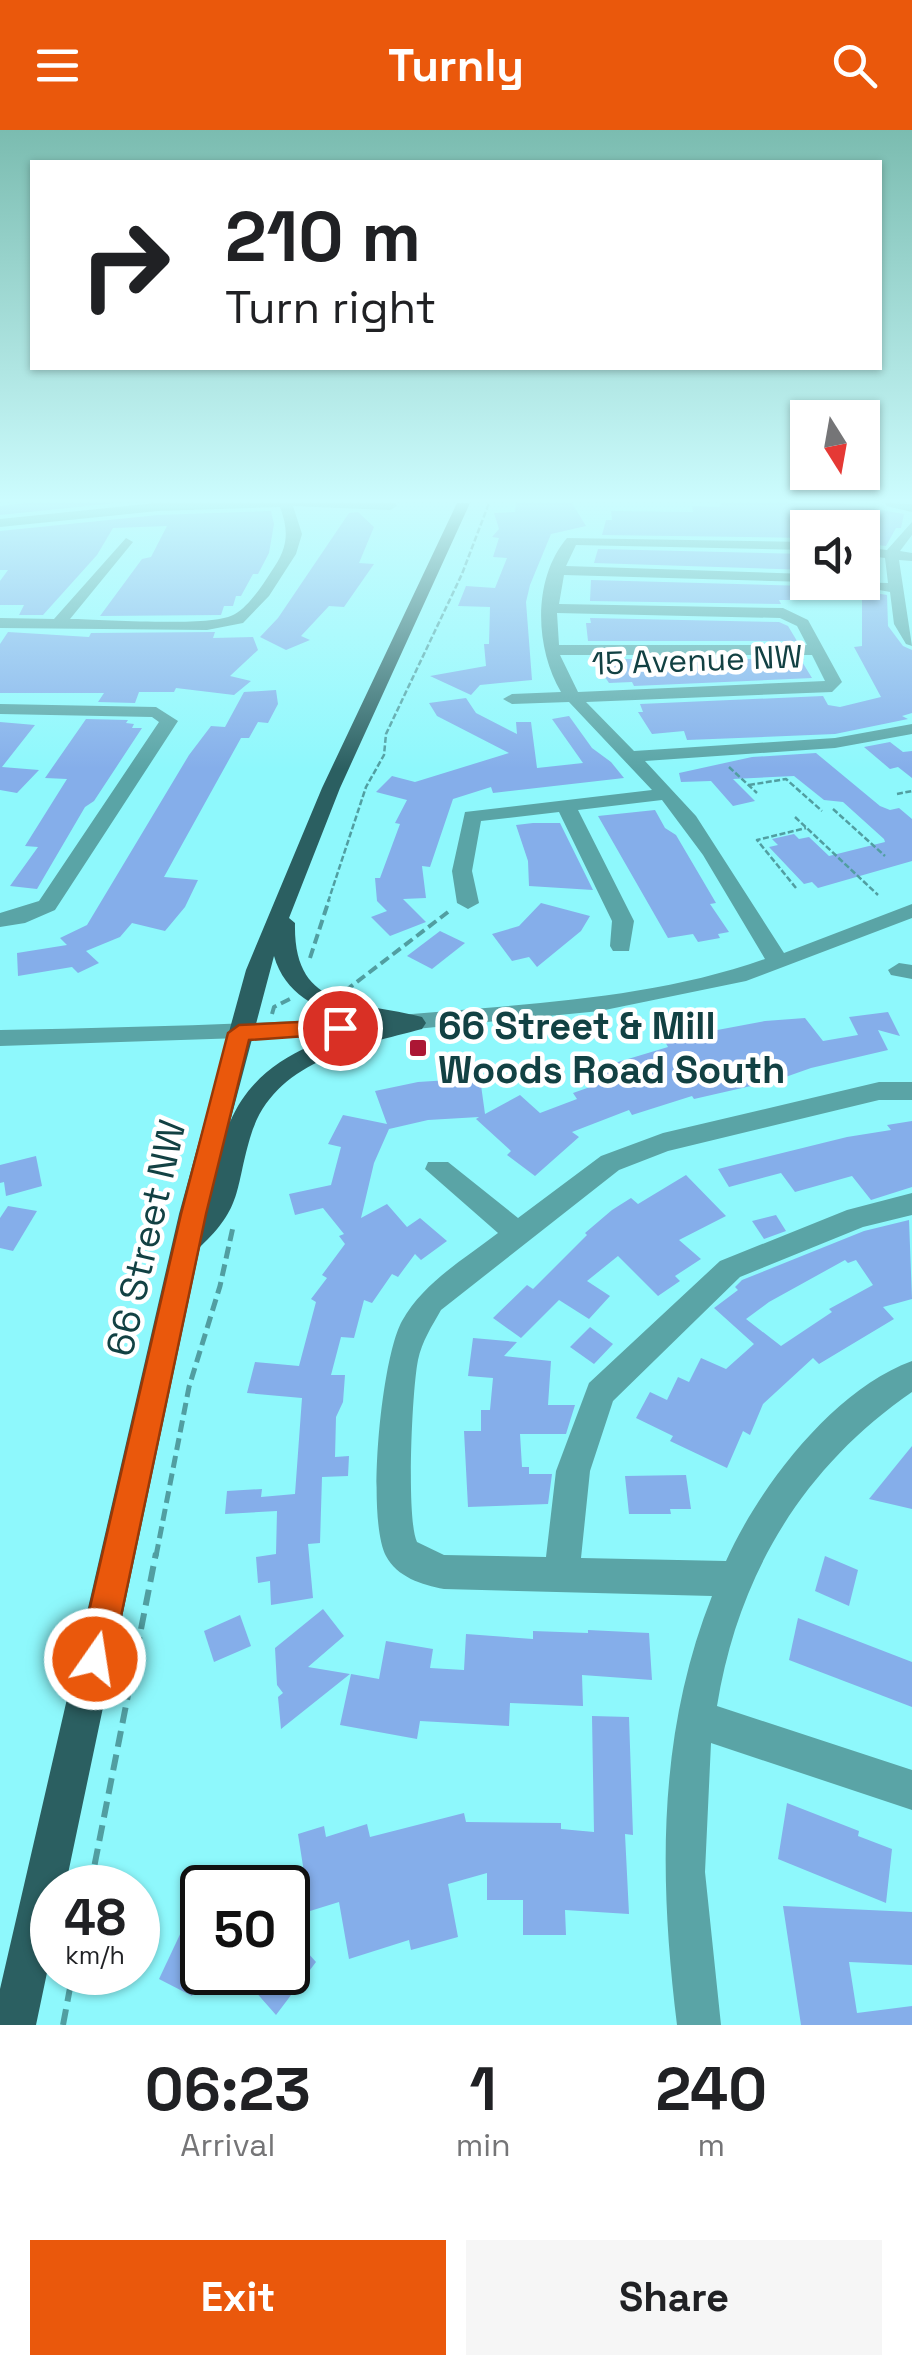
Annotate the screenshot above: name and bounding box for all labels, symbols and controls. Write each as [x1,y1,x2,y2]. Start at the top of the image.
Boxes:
text: Turnly [388,37,524,94]
icon: menu [30,38,85,93]
icon: search [827,38,882,93]
text: 210 m [225,192,421,281]
icon: right [60,200,190,330]
text: Turn right [225,279,436,336]
north arrow [790,400,880,490]
map controls [790,400,880,600]
button: sound [790,510,880,600]
street label: 15 Avenue NW [591,636,803,684]
pin [298,986,383,1071]
icon: arrive [313,1001,368,1056]
place label: 66 Street & Mill Woods Road South [438,1002,785,1094]
marker: 66 Street & Mill Woods Road South [407,1037,429,1059]
street label: 66 Street NW [96,1115,196,1361]
position arrow [43,1607,147,1711]
speed limit sign: 50 [180,1865,310,1995]
text: 48 [64,1886,126,1950]
text: km/h [65,1939,125,1971]
text: 06:23 [145,2051,311,2128]
text: 1 [470,2051,497,2128]
text: 240 [655,2051,767,2128]
text: Arrival [180,2125,275,2165]
text: min [456,2125,511,2165]
text: m [698,2125,725,2165]
button: Exit [30,2240,446,2355]
button: Share [466,2240,882,2355]

